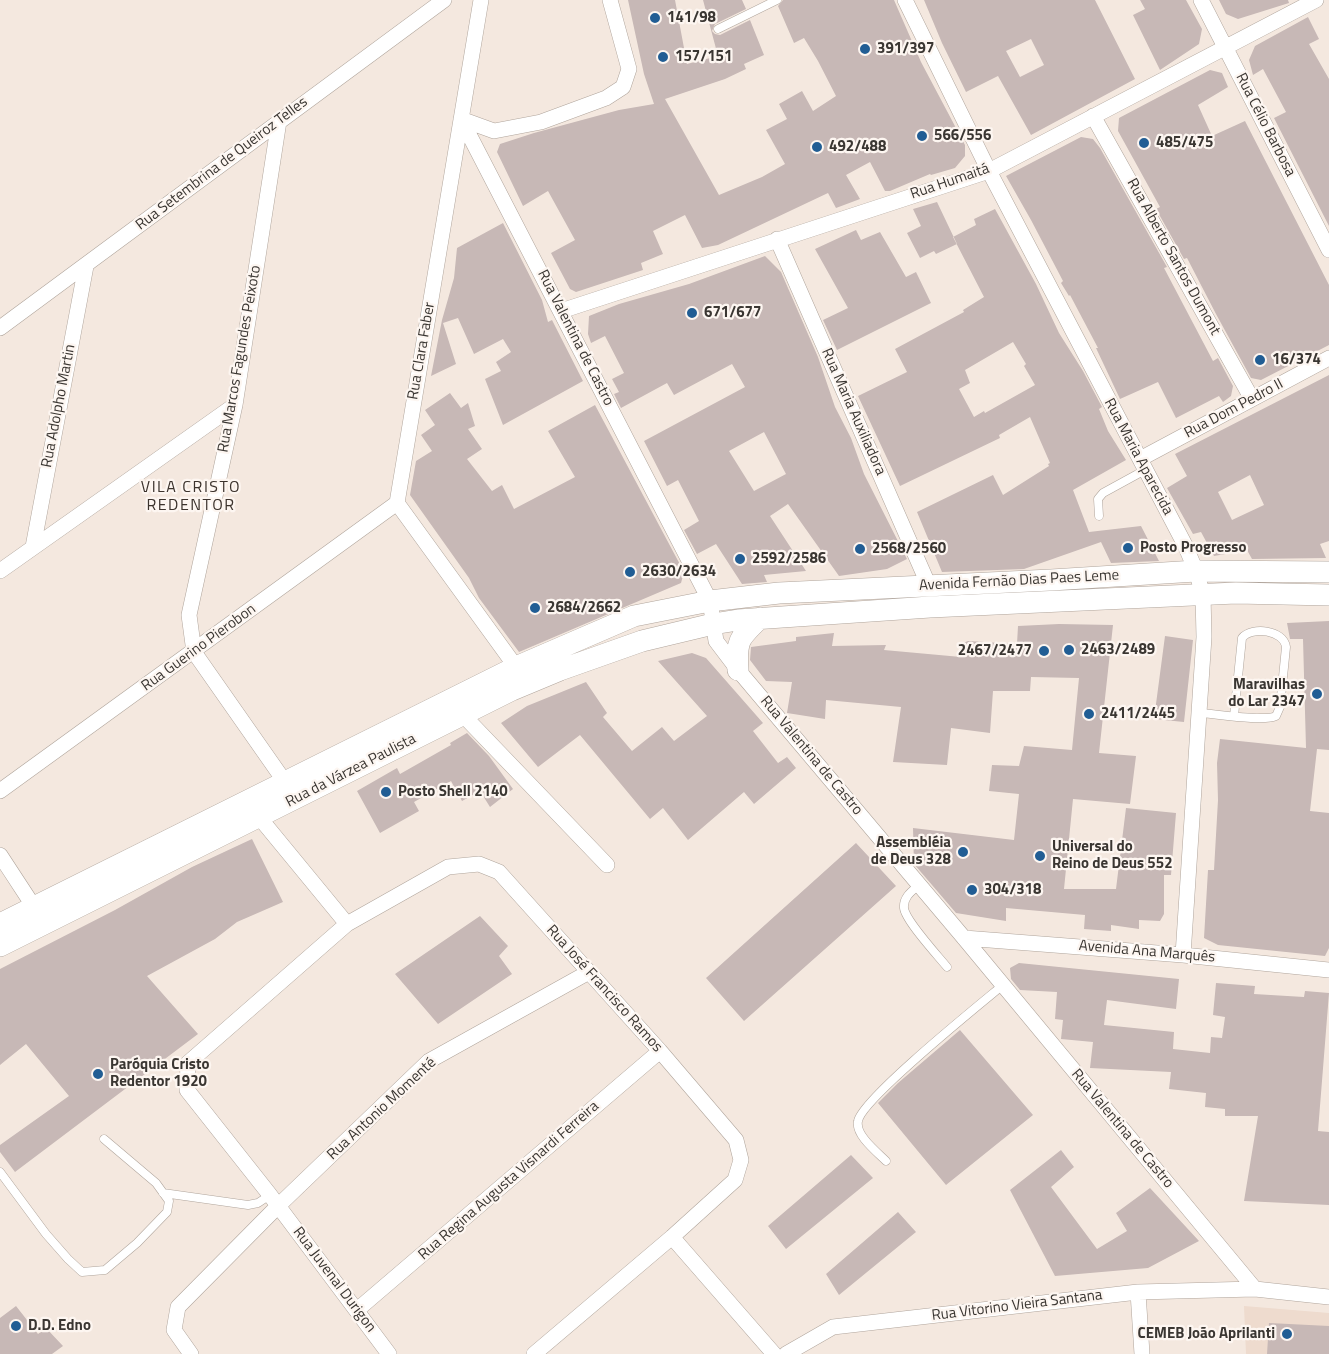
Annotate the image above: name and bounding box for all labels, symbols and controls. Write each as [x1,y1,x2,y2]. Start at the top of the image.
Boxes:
place label: 141/98 [667,9,716,27]
marker: 141/98 [648,11,662,25]
place label: 391/397 [877,40,934,58]
marker: 391/397 [858,42,872,56]
place label: 157/151 [675,48,732,66]
marker: 157/151 [656,50,670,64]
street label: Rua Célio Barbosa [1231,70,1299,180]
street label: Rua Setembrina de Queiroz Telles [133,93,311,235]
place label: 566/556 [934,127,991,145]
marker: 566/556 [915,129,929,143]
place label: 485/475 [1156,134,1213,152]
marker: 485/475 [1137,136,1151,150]
place label: 492/488 [829,138,886,156]
marker: 492/488 [810,140,824,154]
street label: Rua Humaitá [908,160,992,204]
street label: Rua Alberto Santos Dumont [1122,176,1224,338]
street label: Rua Marcos Fagundes Peixoto [215,264,265,454]
street label: Rua Valentina de Castro [533,267,617,409]
street label: Rua Clara Faber [405,301,439,401]
place label: 671/677 [704,304,761,322]
marker: 671/677 [685,306,699,320]
street label: Rua Adolpho Martin [38,343,80,469]
street label: Rua Maria Auxiliadora [817,346,889,478]
place label: 16/374 [1272,351,1321,369]
marker: 16/374 [1253,353,1267,367]
street label: Rua Dom Pedro II [1181,375,1287,443]
street label: Rua Maria Aparecida [1100,396,1176,518]
district label: VILA CRISTO REDENTOR [141,478,241,516]
place label: Posto Progresso [1140,539,1246,557]
place label: 2568/2560 [872,540,946,558]
marker: Posto Progresso [1121,541,1135,555]
marker: 2568/2560 [853,542,867,556]
place label: 2592/2586 [752,550,826,568]
marker: 2592/2586 [733,552,747,566]
place label: 2630/2634 [642,563,716,581]
marker: 2630/2634 [623,565,637,579]
street label: Avenida Fernão Dias Paes Leme [919,567,1119,595]
place label: 2684/2662 [547,599,621,617]
street label: Rua Guerino Pierobon [138,600,260,696]
marker: 2684/2662 [528,601,542,615]
place label: 2463/2489 [1081,641,1155,659]
place label: 2467/2477 [958,642,1032,660]
marker: 2463/2489 [1062,643,1076,657]
marker: 2467/2477 [1037,644,1051,658]
place label: Maravilhas do Lar 2347 [1228,676,1305,711]
marker: Maravilhas do Lar 2347 [1310,687,1324,701]
street label: Rua Valentina de Castro [756,693,866,819]
place label: 2411/2445 [1101,705,1175,723]
marker: 2411/2445 [1082,707,1096,721]
street label: Rua da Várzea Paulista [283,730,419,812]
place label: Posto Shell 2140 [398,783,508,801]
marker: Posto Shell 2140 [379,785,393,799]
place label: Assembléia de Deus 328 [871,834,951,869]
place label: Universal do Reino de Deus 552 [1052,838,1173,873]
marker: Assembléia de Deus 328 [956,845,970,859]
marker: Universal do Reino de Deus 552 [1033,849,1047,863]
place label: 304/318 [984,881,1041,899]
marker: 304/318 [965,883,979,897]
street label: Rua José Francisco Ramos [542,922,666,1056]
street label: Avenida Ana Marquês [1078,937,1216,967]
street label: Rua Antonio Momenté [324,1054,440,1164]
place label: Paróquia Cristo Redentor 1920 [110,1056,209,1091]
street label: Rua Valentina de Castro [1067,1066,1177,1192]
marker: Paróquia Cristo Redentor 1920 [91,1067,105,1081]
street label: Rua Regina Augusta Visnardi Ferreira [415,1098,603,1264]
street label: Rua Juvenal Durigon [289,1224,379,1336]
street label: Rua Vitorino Vieira Santana [931,1287,1103,1325]
place label: D.D. Edno [28,1317,91,1335]
marker: D.D. Edno [9,1319,23,1333]
place label: CEMEB João Aprilanti [1138,1325,1275,1343]
marker: CEMEB João Aprilanti [1280,1327,1294,1341]

